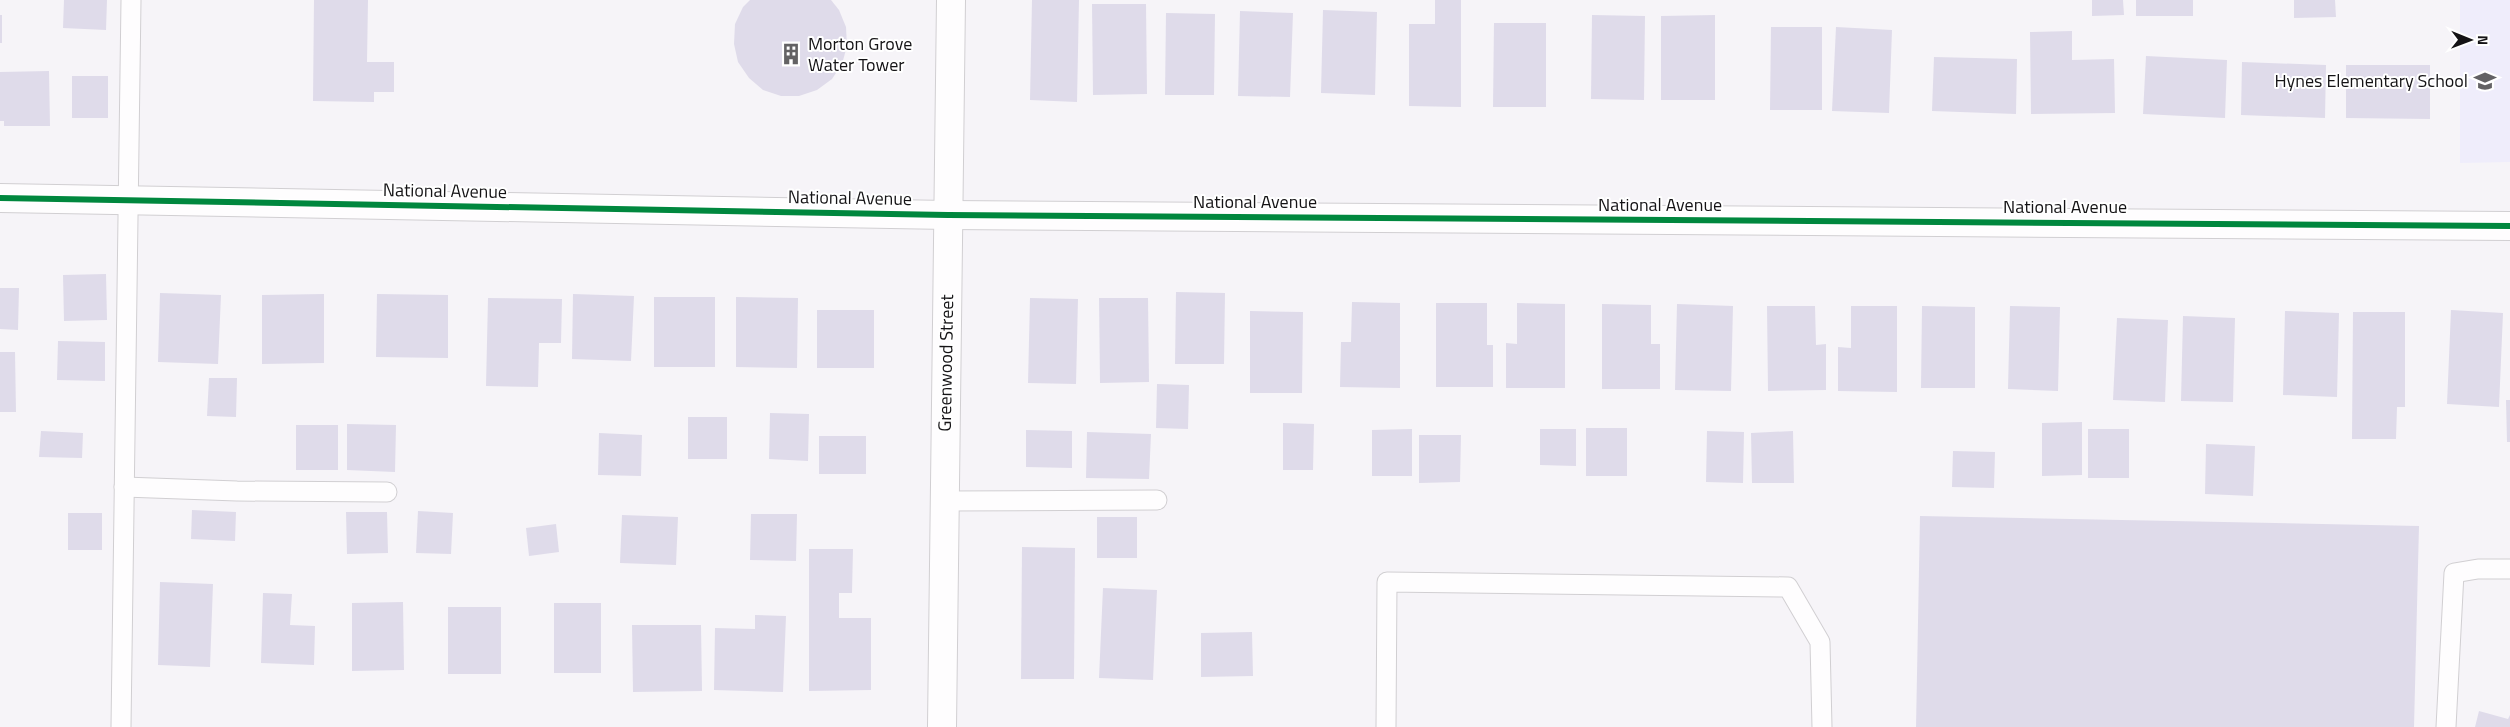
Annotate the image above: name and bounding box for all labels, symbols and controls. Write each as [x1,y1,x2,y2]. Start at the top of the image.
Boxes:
north arrow [2445,15,2495,65]
place label: Morton Grove Water Tower [808,30,912,78]
text: N [2473,35,2494,45]
building icon: Morton Grove Water Tower [778,41,804,67]
place label: Hynes Elementary School [2274,67,2468,94]
school or university icon: Hynes Elementary School [2472,68,2498,94]
street label: National Avenue [383,176,507,205]
street label: National Avenue [788,183,912,212]
street label: National Avenue [1193,188,1317,215]
street label: National Avenue [1598,191,1722,218]
street label: National Avenue [2003,193,2127,220]
street label: Greenwood Street [931,293,960,432]

